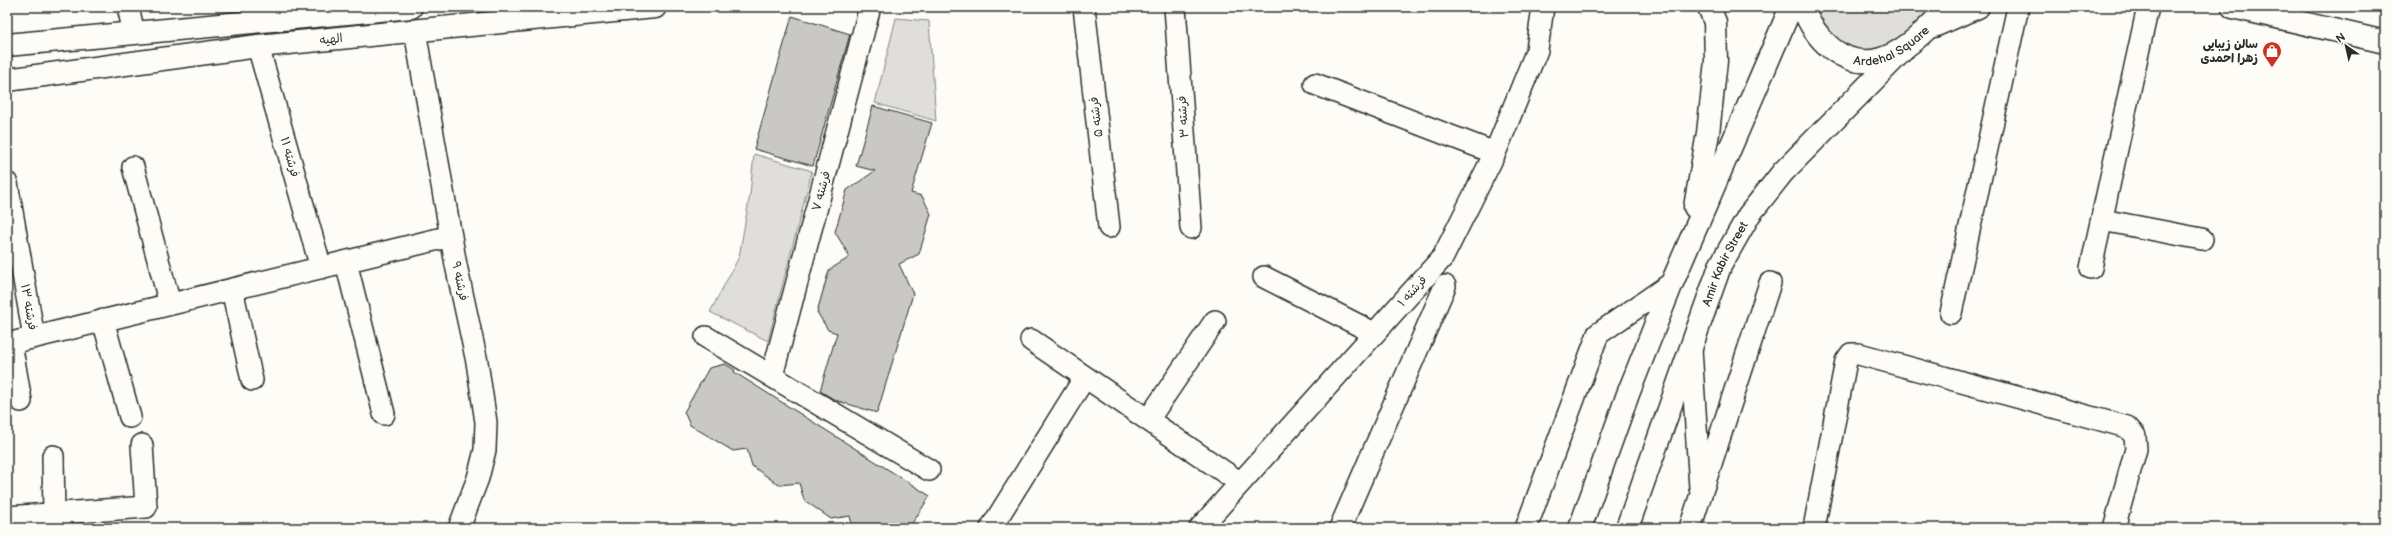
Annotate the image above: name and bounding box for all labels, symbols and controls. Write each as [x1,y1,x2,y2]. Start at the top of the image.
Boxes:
street label: Ardehal Square [1852,23,1933,69]
north arrow [2326,26,2366,66]
text: N [2334,30,2348,46]
street label: الهیه [319,31,343,48]
place label: سالن‌ زیبایی زهرا احمدی [2200,37,2258,66]
shop icon: سالن‌ زیبایی زهرا احمدی [2261,40,2283,68]
street label: فرشته ۳ [1175,95,1192,139]
street label: فرشته ۵ [1087,96,1106,138]
street label: فرشته ۱۱ [277,135,302,179]
street label: فرشته ۷ [809,169,834,213]
street label: Amir Kabir Street [1699,219,1752,308]
street label: فرشته ۹ [448,260,471,302]
street label: فرشته ۱ [1394,273,1430,310]
street label: فرشته ۱۳ [17,283,40,331]

